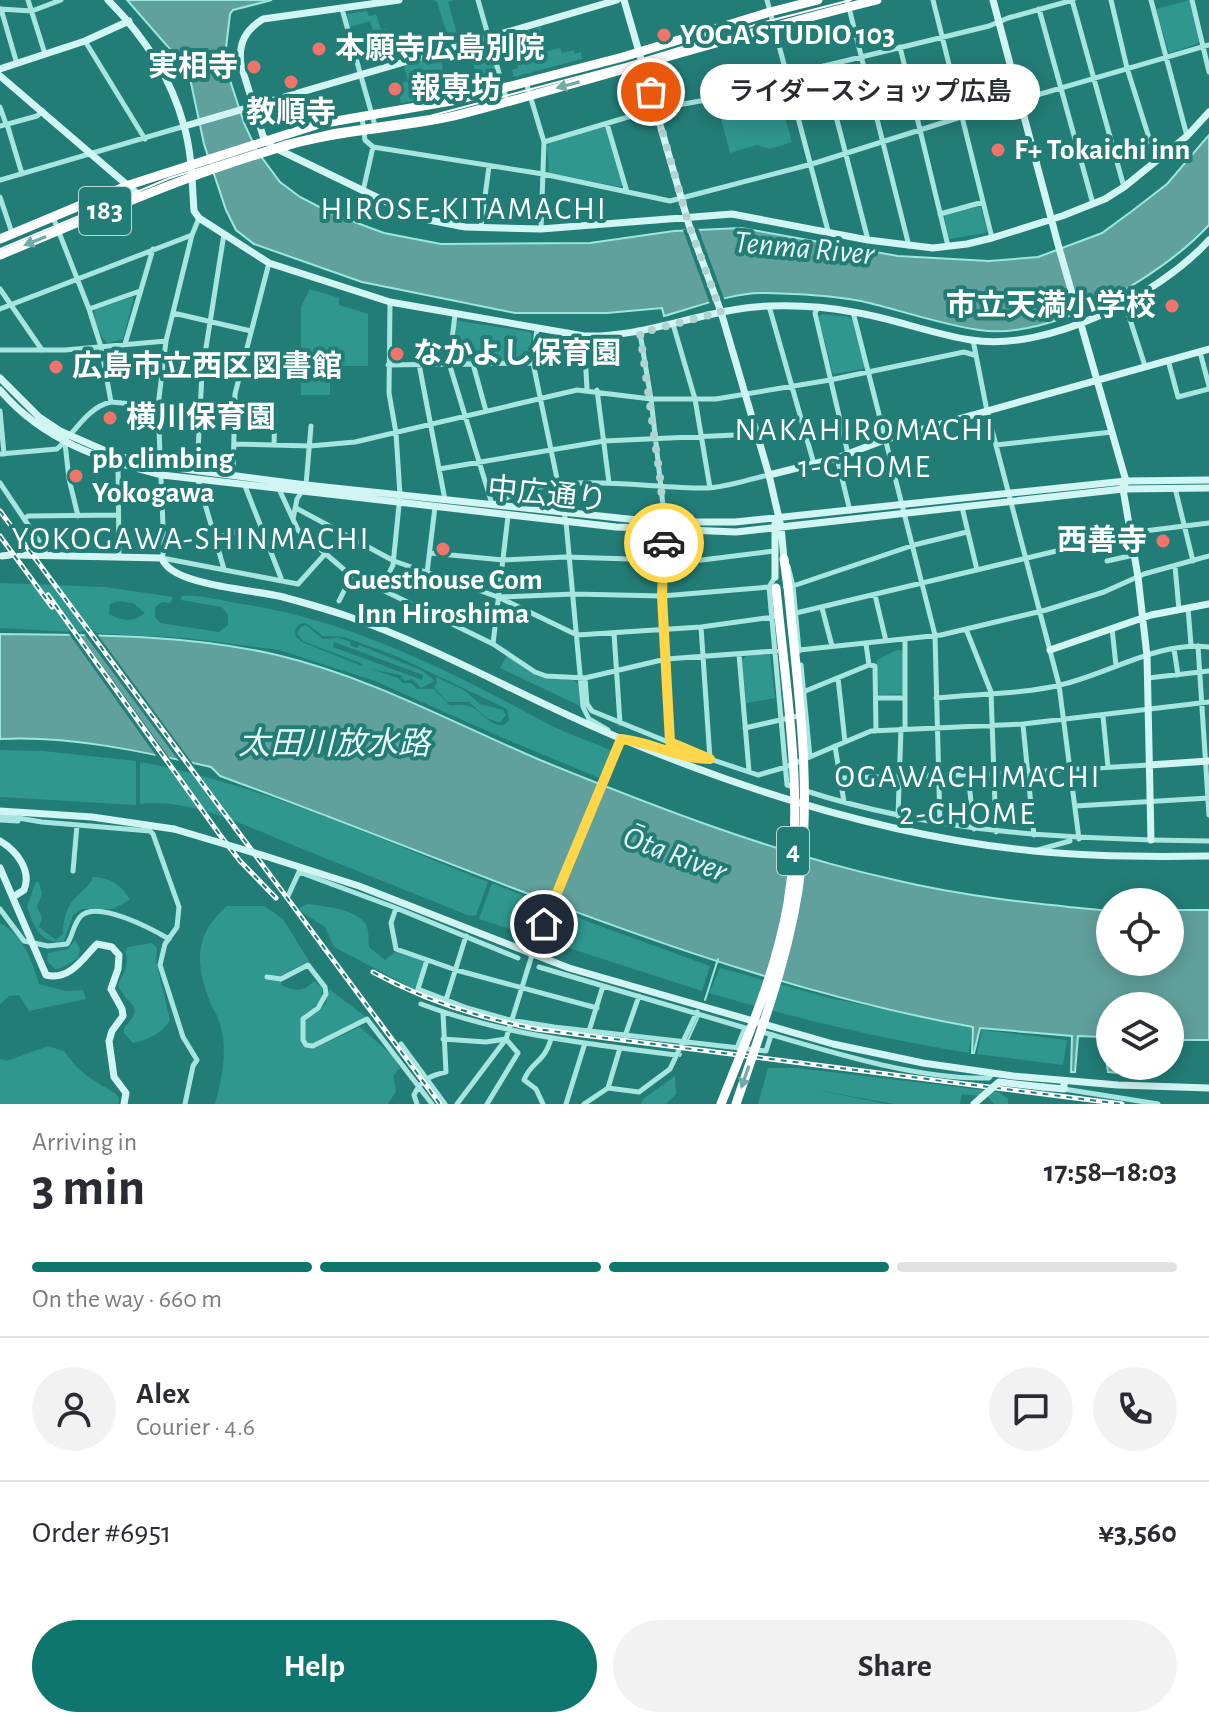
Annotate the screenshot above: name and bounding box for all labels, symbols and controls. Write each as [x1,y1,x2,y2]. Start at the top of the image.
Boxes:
place label: YOGA STUDIO 103 [680,20,895,50]
marker: YOGA STUDIO 103 [655,26,673,44]
place label: 本願寺広島別院 [335,32,545,64]
marker: 本願寺広島別院 [310,40,328,58]
place label: 実相寺 [148,50,238,82]
marker: 実相寺 [245,58,263,76]
pin [617,58,685,126]
callout: ライダースショップ広島 [699,64,1039,120]
icon: bag [629,70,673,114]
place label: 報専坊 [411,72,501,104]
marker: 教順寺 [282,73,300,91]
text: ライダースショップ広島 [728,79,1012,105]
marker: 報専坊 [386,80,404,98]
one-way arrow [555,80,580,92]
place label: 教順寺 [246,96,336,128]
place label: F+ Tokaichi inn [1014,135,1190,165]
marker: F+ Tokaichi inn [989,141,1007,159]
road number: 183 [79,187,131,235]
district label: HIROSE-KITAMACHI [320,193,608,225]
water label: Tenma River [733,226,877,270]
one-way arrow [23,234,47,247]
place label: 市立天満小学校 [946,289,1156,321]
marker: 市立天満小学校 [1163,297,1181,315]
place label: なかよし保育園 [413,337,622,369]
marker: なかよし保育園 [388,345,406,363]
place label: 広島市立西区図書館 [72,350,342,382]
marker: 広島市立西区図書館 [47,358,65,376]
place label: 横川保育園 [126,401,276,433]
marker: 横川保育園 [101,409,119,427]
district label: NAKAHIROMACHI 1-CHOME [735,414,995,483]
place label: pb climbing Yokogawa [92,444,235,508]
marker: pb climbing Yokogawa [67,467,85,485]
street label: 中広通り [486,472,608,516]
courier [624,503,704,583]
icon: car [642,521,686,565]
district label: YOKOGAWA-SHINMACHI [12,523,370,555]
place label: 西善寺 [1057,524,1147,556]
marker: 西善寺 [1154,532,1172,550]
marker: Guesthouse Com Inn Hiroshima [434,540,452,558]
place label: Guesthouse Com Inn Hiroshima [343,565,543,629]
water label: 太田川放水路 [238,727,433,760]
district label: OGAWACHIMACHI 2-CHOME [835,761,1101,830]
water label: Ōta River [619,820,733,888]
road number: 4 [777,827,809,875]
map controls [1096,888,1184,1080]
button: locate [1096,888,1184,976]
pin [510,890,578,958]
icon: home [522,902,566,946]
button: layers [1096,992,1184,1080]
one-way arrow [739,1065,751,1089]
text: Arriving in [32,1129,137,1155]
text: 17:58–18:03 [1044,1157,1177,1187]
text: 3 min [32,1162,145,1214]
text: On the way · 660 m [32,1286,222,1312]
button: person [32,1367,116,1451]
button: chat [989,1367,1073,1451]
button: phone [1093,1367,1177,1451]
text: Alex [136,1379,190,1409]
text: Courier · 4.6 [136,1414,255,1440]
text: Order #6951 [32,1518,171,1548]
text: ¥3,560 [1098,1518,1177,1548]
button: Help [32,1620,597,1712]
button: Share [613,1620,1177,1712]

